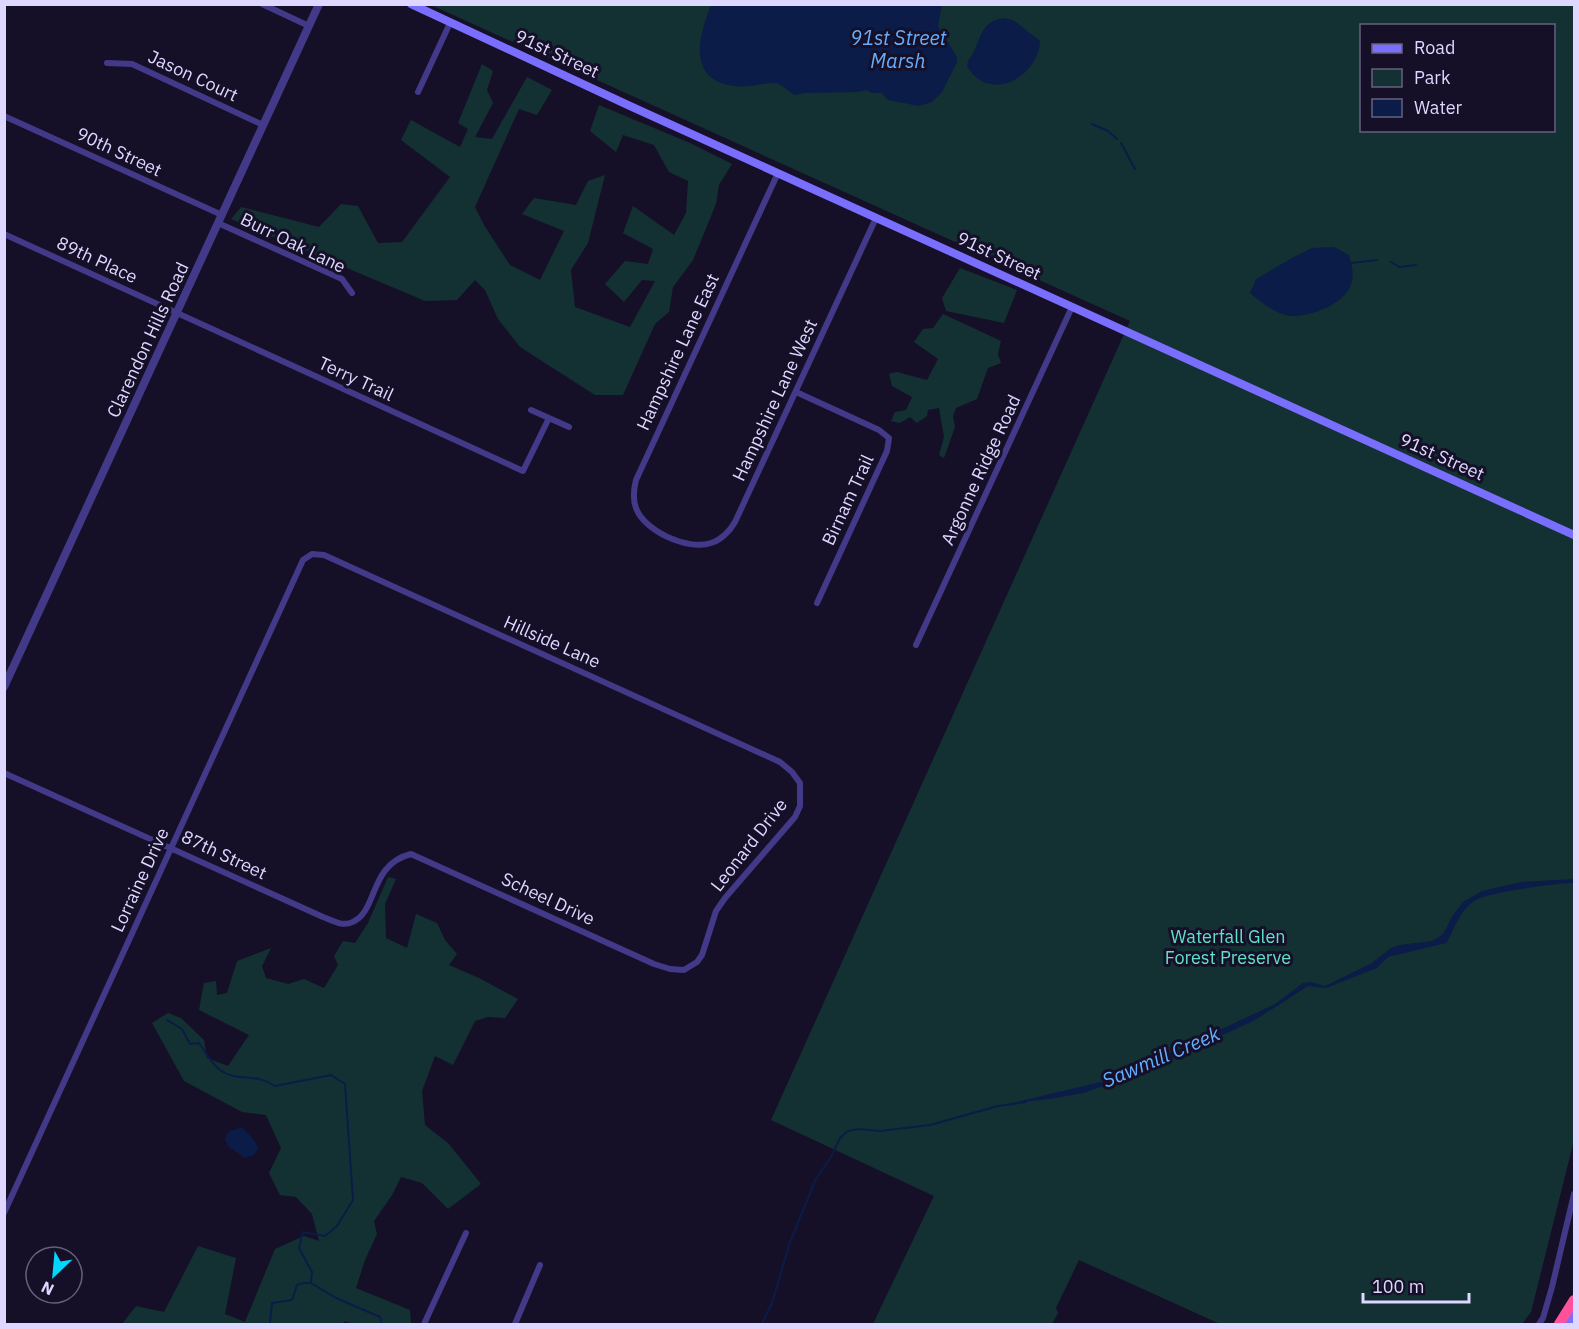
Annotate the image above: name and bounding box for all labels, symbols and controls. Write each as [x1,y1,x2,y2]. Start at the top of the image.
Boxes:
street label: 91st Street [511,24,603,83]
water label: 91st Street Marsh [850,24,947,74]
legend [1360,24,1555,132]
text: Road [1414,36,1455,59]
street label: Jason Court [145,45,242,106]
text: Park [1414,66,1451,89]
text: Water [1414,96,1463,119]
street label: 90th Street [73,122,166,181]
street label: Burr Oak Lane [237,207,350,278]
street label: 91st Street [953,226,1045,285]
street label: 89th Place [53,231,141,288]
street label: Clarendon Hills Road [101,259,194,421]
street label: Hampshire Lane East [631,270,724,434]
street label: Hampshire Lane West [727,315,822,484]
street label: Terry Trail [315,351,398,406]
street label: Argonne Ridge Road [936,391,1025,549]
street label: 91st Street [1396,428,1488,485]
street label: Birnam Trail [816,451,879,549]
street label: Hillside Lane [500,610,604,673]
street label: Leonard Drive [705,794,792,896]
street label: Lorraine Drive [105,824,174,936]
street label: 87th Street [178,825,271,884]
street label: Scheel Drive [498,867,599,930]
park label: Waterfall Glen Forest Preserve [1165,925,1291,969]
water label: Sawmill Creek [1098,1019,1224,1093]
north arrow [24,1245,84,1305]
scale bar [1363,1266,1470,1304]
text: 100 m [1372,1275,1424,1298]
text: N [38,1277,57,1300]

